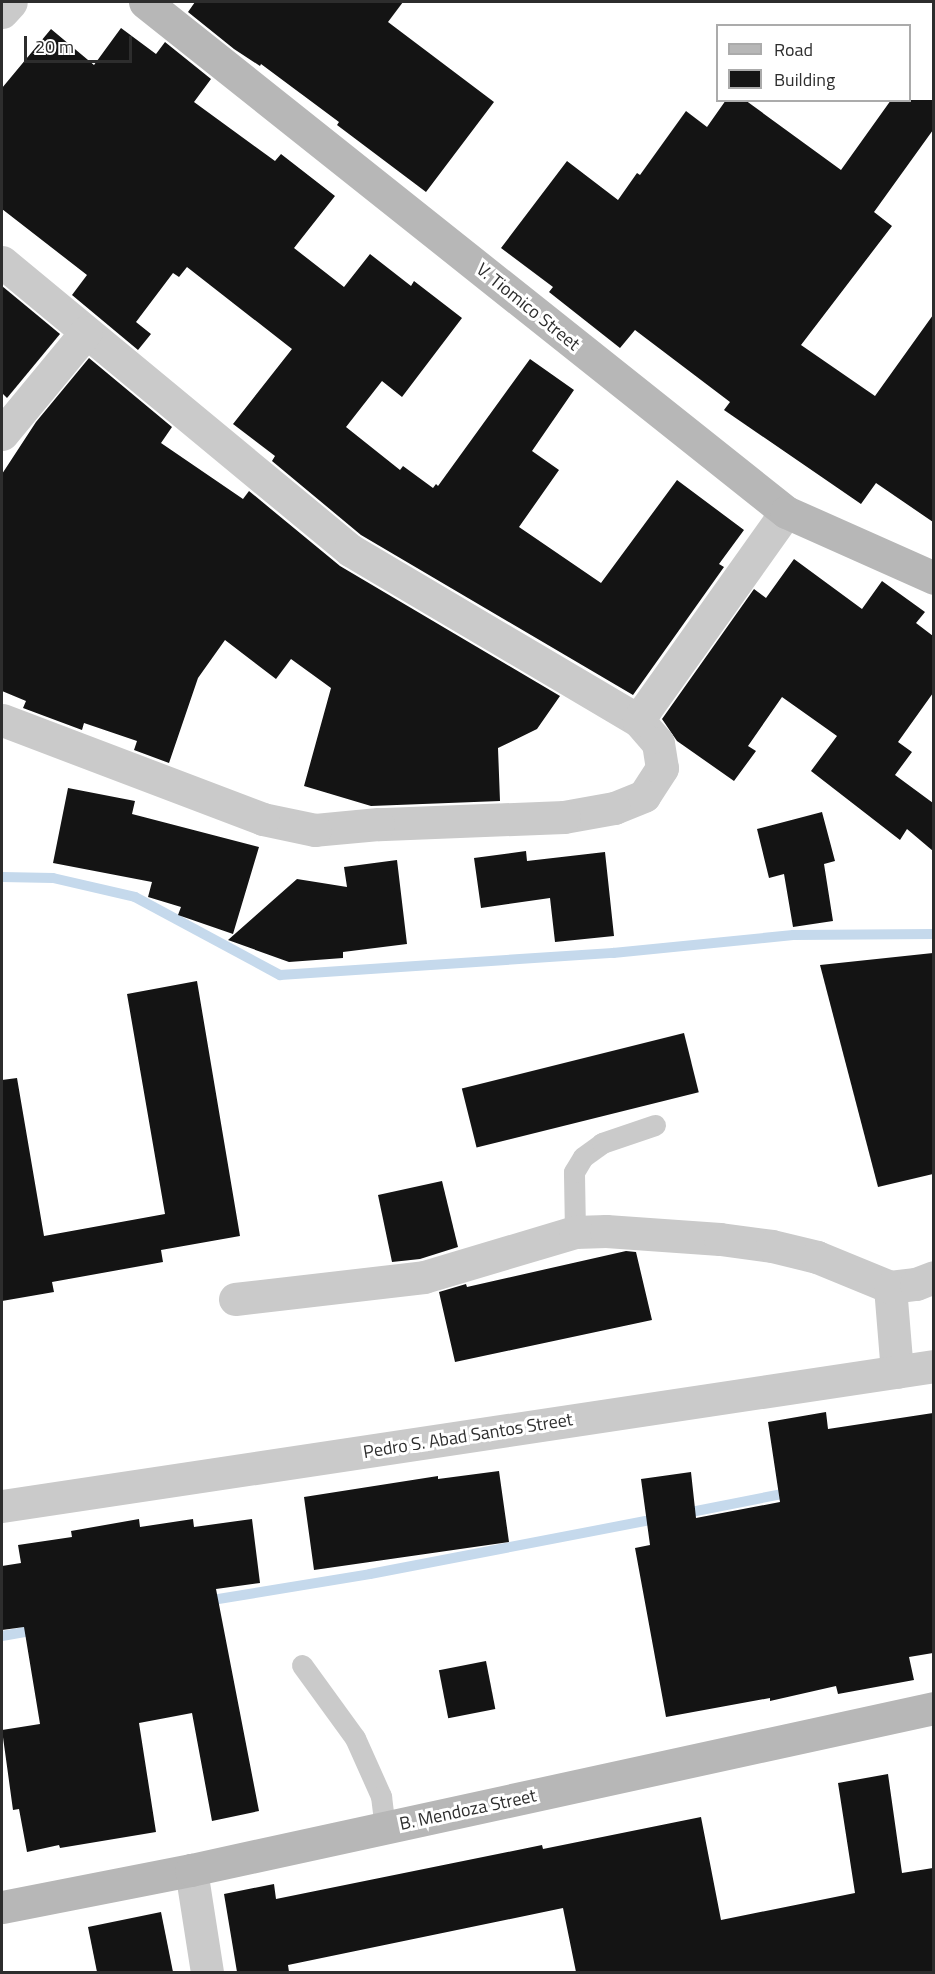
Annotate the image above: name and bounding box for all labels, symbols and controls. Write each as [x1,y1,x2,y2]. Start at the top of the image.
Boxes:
scale bar [27,24,135,62]
legend [716,24,911,102]
text: 20 m [35,33,74,60]
text: Road [774,36,813,63]
text: Building [774,66,835,93]
street label: V. Tiomico Street [472,259,584,355]
street label: Pedro S. Abad Santos Street [362,1409,574,1463]
street label: B. Mendoza Street [398,1785,538,1835]

